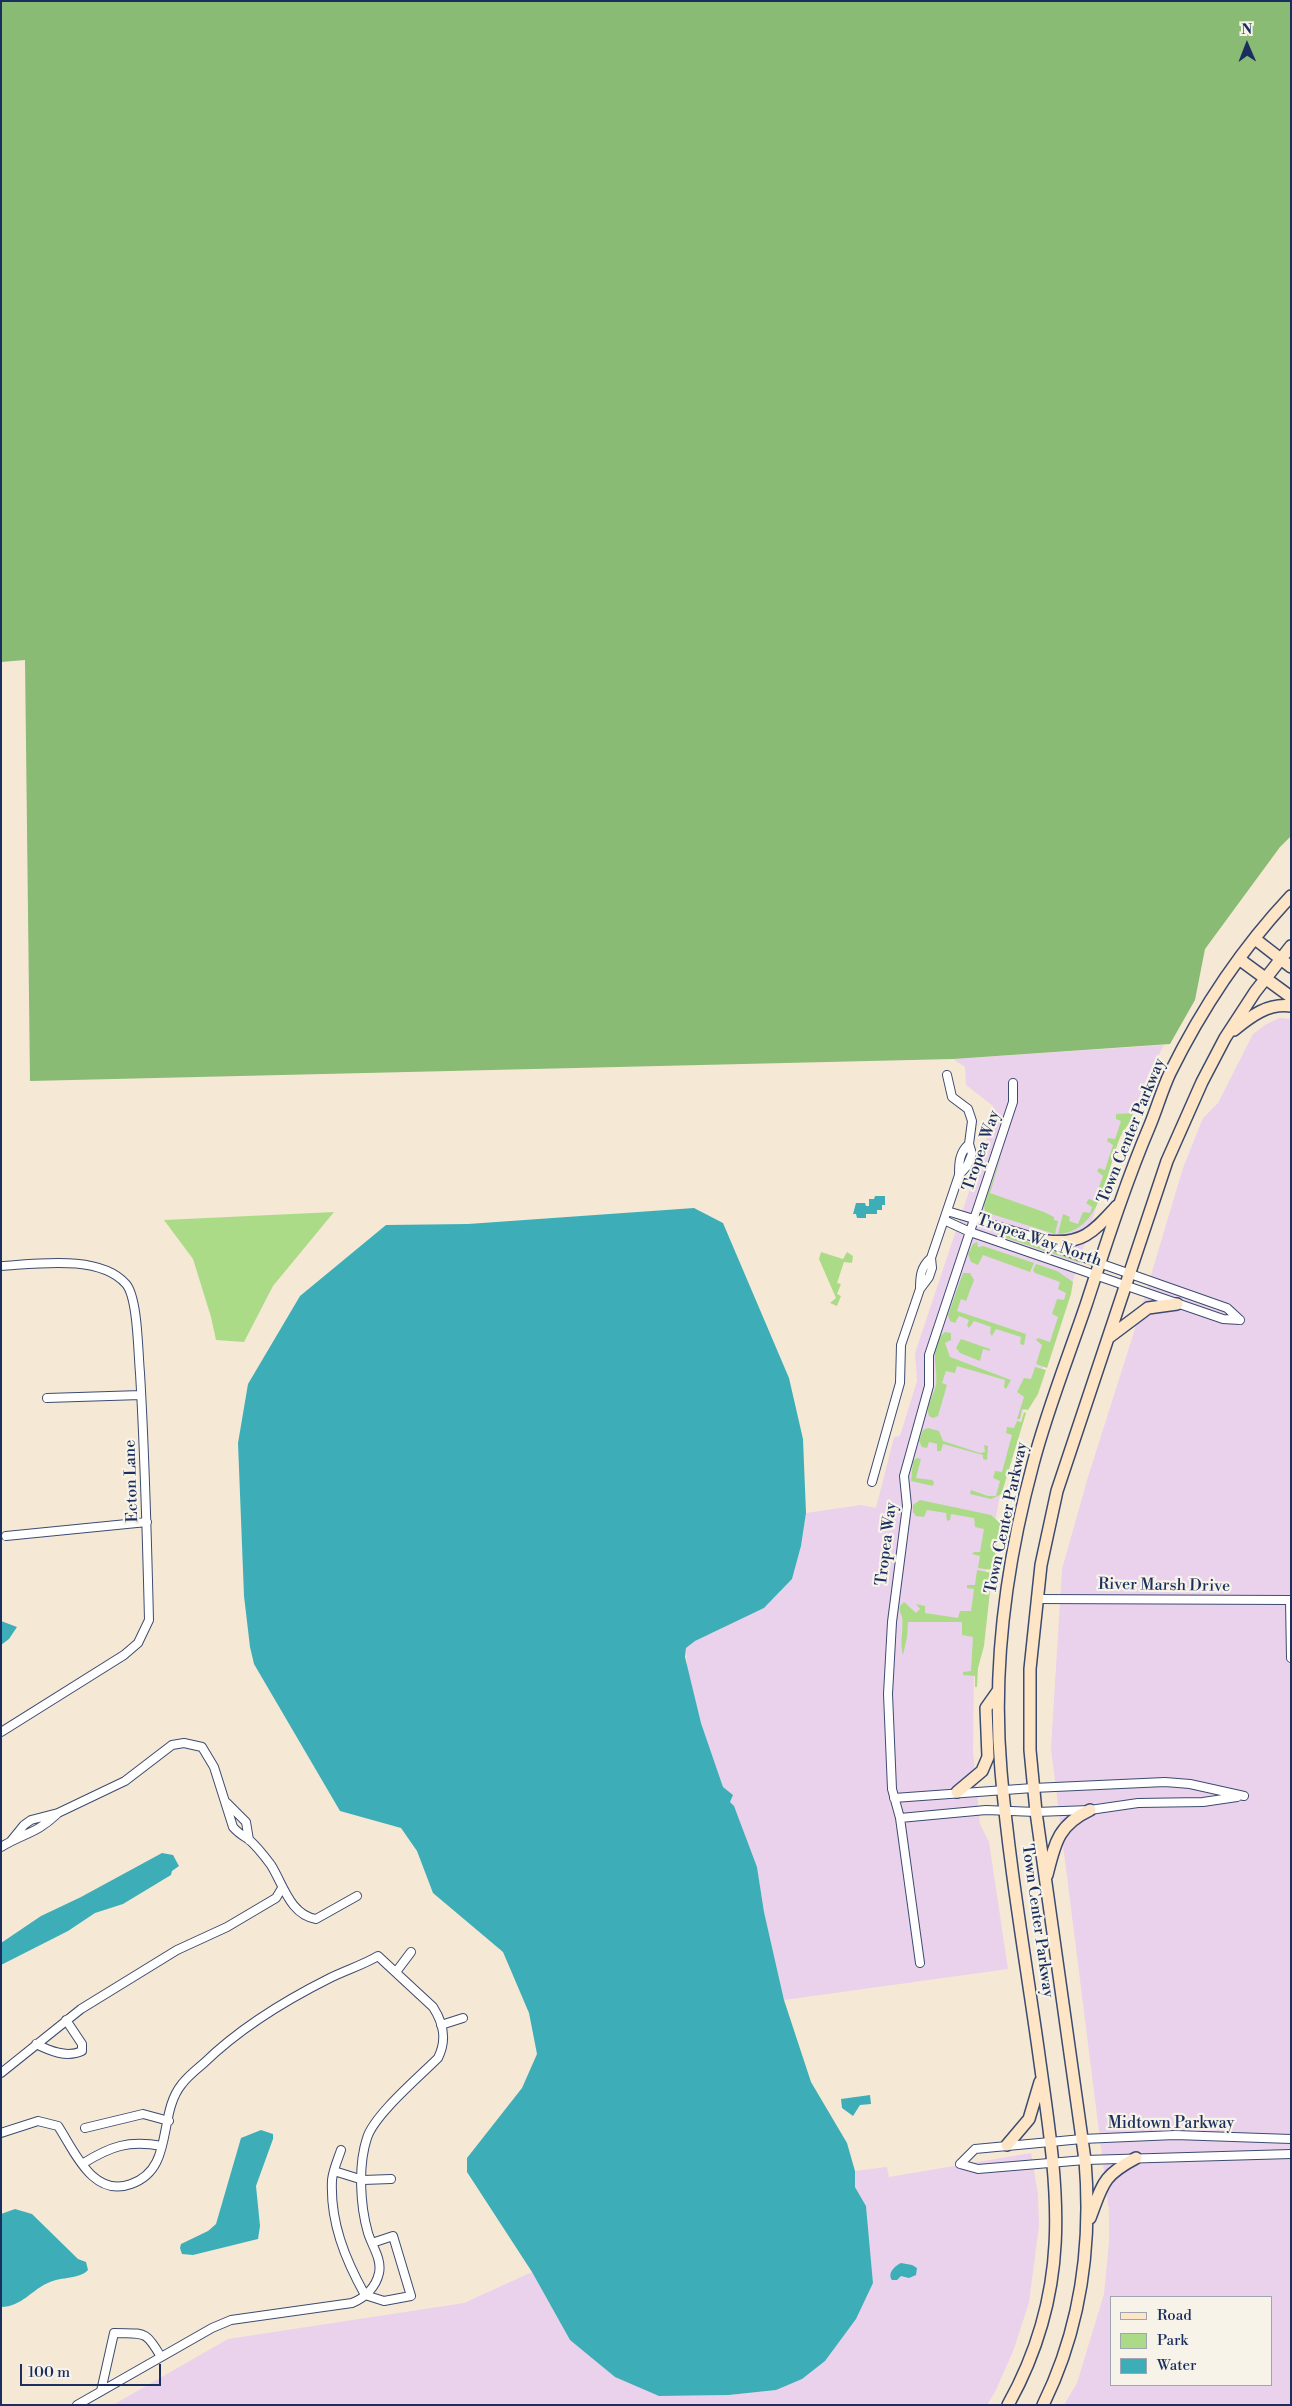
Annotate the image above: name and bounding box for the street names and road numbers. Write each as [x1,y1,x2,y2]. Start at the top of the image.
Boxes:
street label: Town Center Parkway [1094,1056,1170,1206]
street label: Tropea Way [959,1108,1005,1194]
street label: Tropea Way North [974,1211,1104,1271]
street label: Ecton Lane [121,1439,143,1523]
street label: Town Center Parkway [982,1440,1032,1596]
street label: Tropea Way [872,1501,902,1587]
street label: River Marsh Drive [1098,1575,1230,1597]
street label: Town Center Parkway [1017,1843,1057,1999]
street label: Midtown Parkway [1108,2114,1234,2134]

